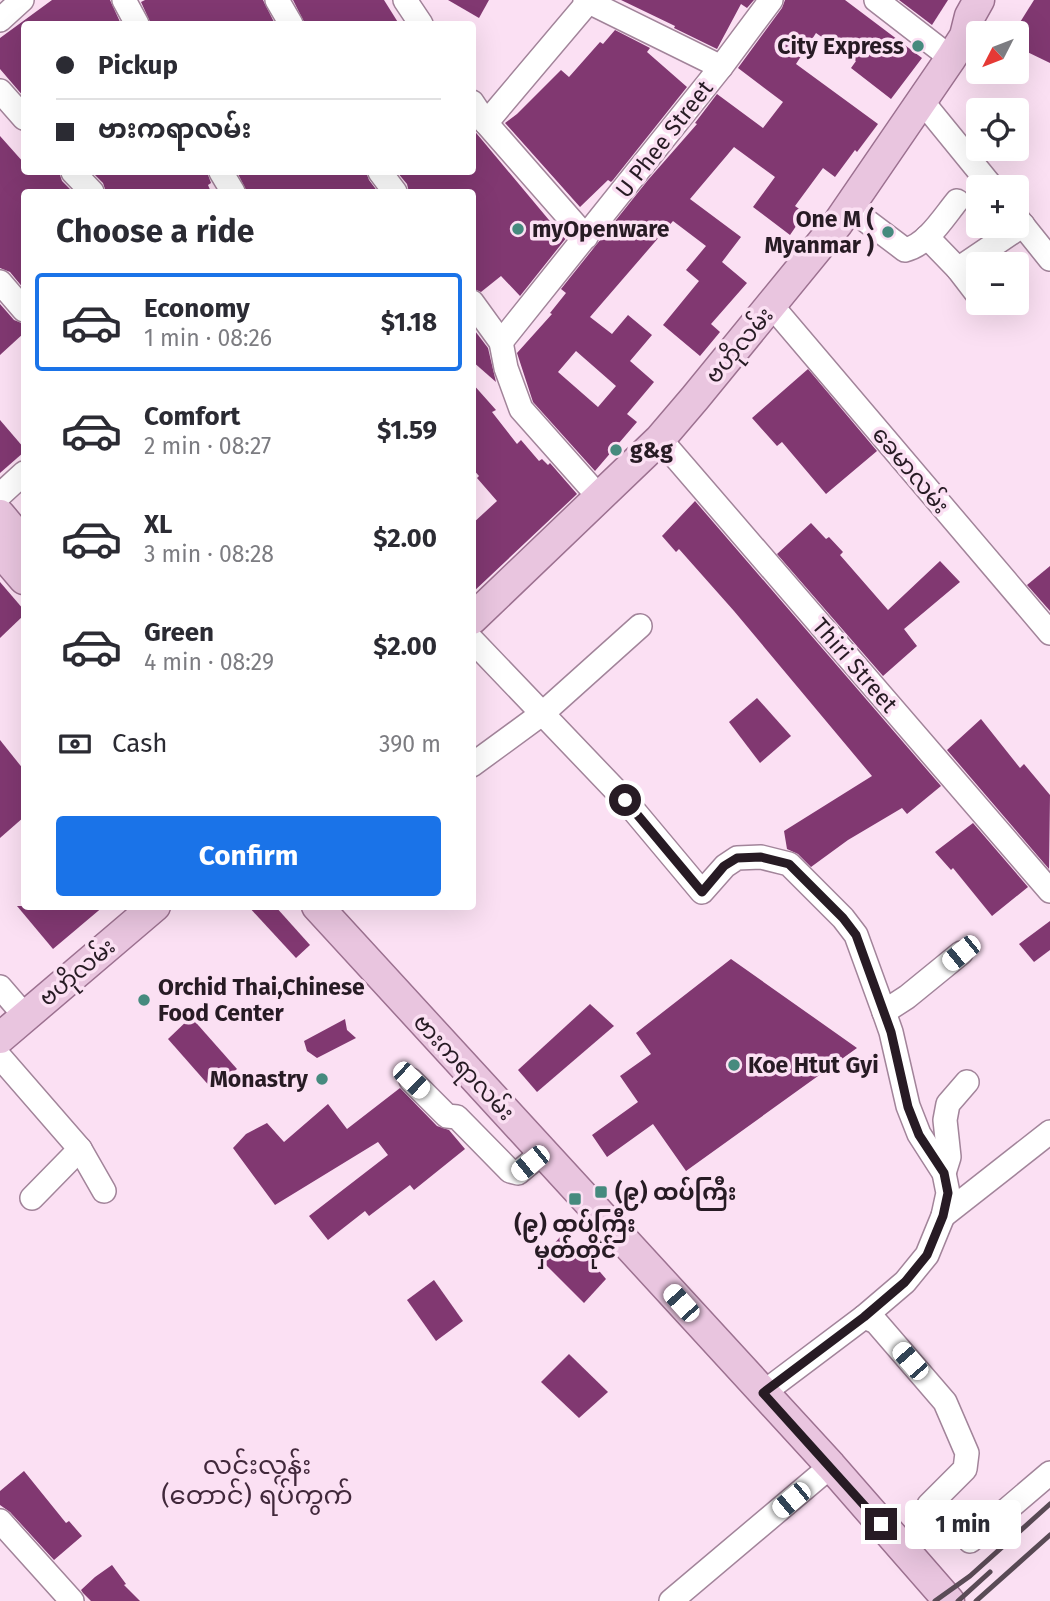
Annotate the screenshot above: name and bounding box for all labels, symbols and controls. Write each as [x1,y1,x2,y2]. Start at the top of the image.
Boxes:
north arrow [966,21,1029,84]
map controls [966,21,1029,315]
place label: City Express [777,32,904,60]
marker: City Express [910,38,926,54]
text: Pickup [98,50,178,81]
street label: U Phee Street [609,74,719,203]
button: locate [966,98,1029,161]
text: ဗားကရာလမ်း [98,114,251,145]
button: + [966,175,1029,238]
place label: One M ( Myanmar ) [764,205,875,259]
text: Choose a ride [56,212,254,250]
place label: myOpenware [532,215,670,243]
marker: myOpenware [510,221,526,237]
marker: One M ( Myanmar ) [880,224,896,240]
button: − [966,252,1029,315]
icon: car [60,291,123,354]
text: Economy [144,293,250,324]
street label: ဗဟိုလမ်း [698,300,783,392]
text: $1.18 [381,307,437,338]
text: 1 min · 08:26 [144,324,272,352]
icon: car [60,399,123,462]
text: Comfort [144,401,240,432]
text: $1.59 [377,415,437,446]
street label: ခေမာလမ်း [866,419,957,519]
text: 2 min · 08:27 [144,432,271,460]
place label: g&g [630,436,673,464]
marker: g&g [608,442,624,458]
icon: car [60,507,123,570]
text: XL [144,509,172,540]
text: $2.00 [373,523,437,554]
text: 3 min · 08:28 [144,540,274,568]
street label: Thiri Street [806,612,904,718]
icon: car [60,615,123,678]
text: Green [144,617,214,648]
text: $2.00 [373,631,437,662]
text: 4 min · 08:29 [144,648,274,676]
icon: cash [56,725,94,763]
text: Cash [112,728,168,759]
text: 390 m [379,730,441,758]
route start [609,784,641,816]
button: Confirm [56,816,441,896]
street label: ဗဟိုလမ်း [32,931,124,1016]
car [939,932,984,974]
place label: Orchid Thai,Chinese Food Center [158,973,365,1027]
marker: Orchid Thai,Chinese Food Center [136,992,152,1008]
street label: ဗားကရာလမ်း [404,1007,522,1130]
place label: Koe Htut Gyi [748,1051,879,1079]
marker: Koe Htut Gyi [726,1057,742,1073]
car [389,1058,434,1102]
place label: Monastry [210,1065,309,1093]
marker: Monastry [314,1071,330,1087]
car [508,1142,553,1184]
place label: (၉) ထပ်ကြီး [615,1176,737,1211]
marker: (၉) ထပ်ကြီး [593,1184,609,1200]
marker: (၉) ထပ်ကြီး မှတ်တိုင် [567,1191,583,1207]
place label: (၉) ထပ်ကြီး မှတ်တိုင် [514,1208,636,1269]
car [660,1280,703,1326]
car [889,1338,932,1384]
district label: လင်းလွန်း (တောင်) ရပ်ကွက် [161,1448,353,1516]
car [769,1478,814,1522]
callout: 1 min [906,1500,1021,1548]
route end [865,1508,897,1540]
text: 1 min [935,1510,991,1538]

